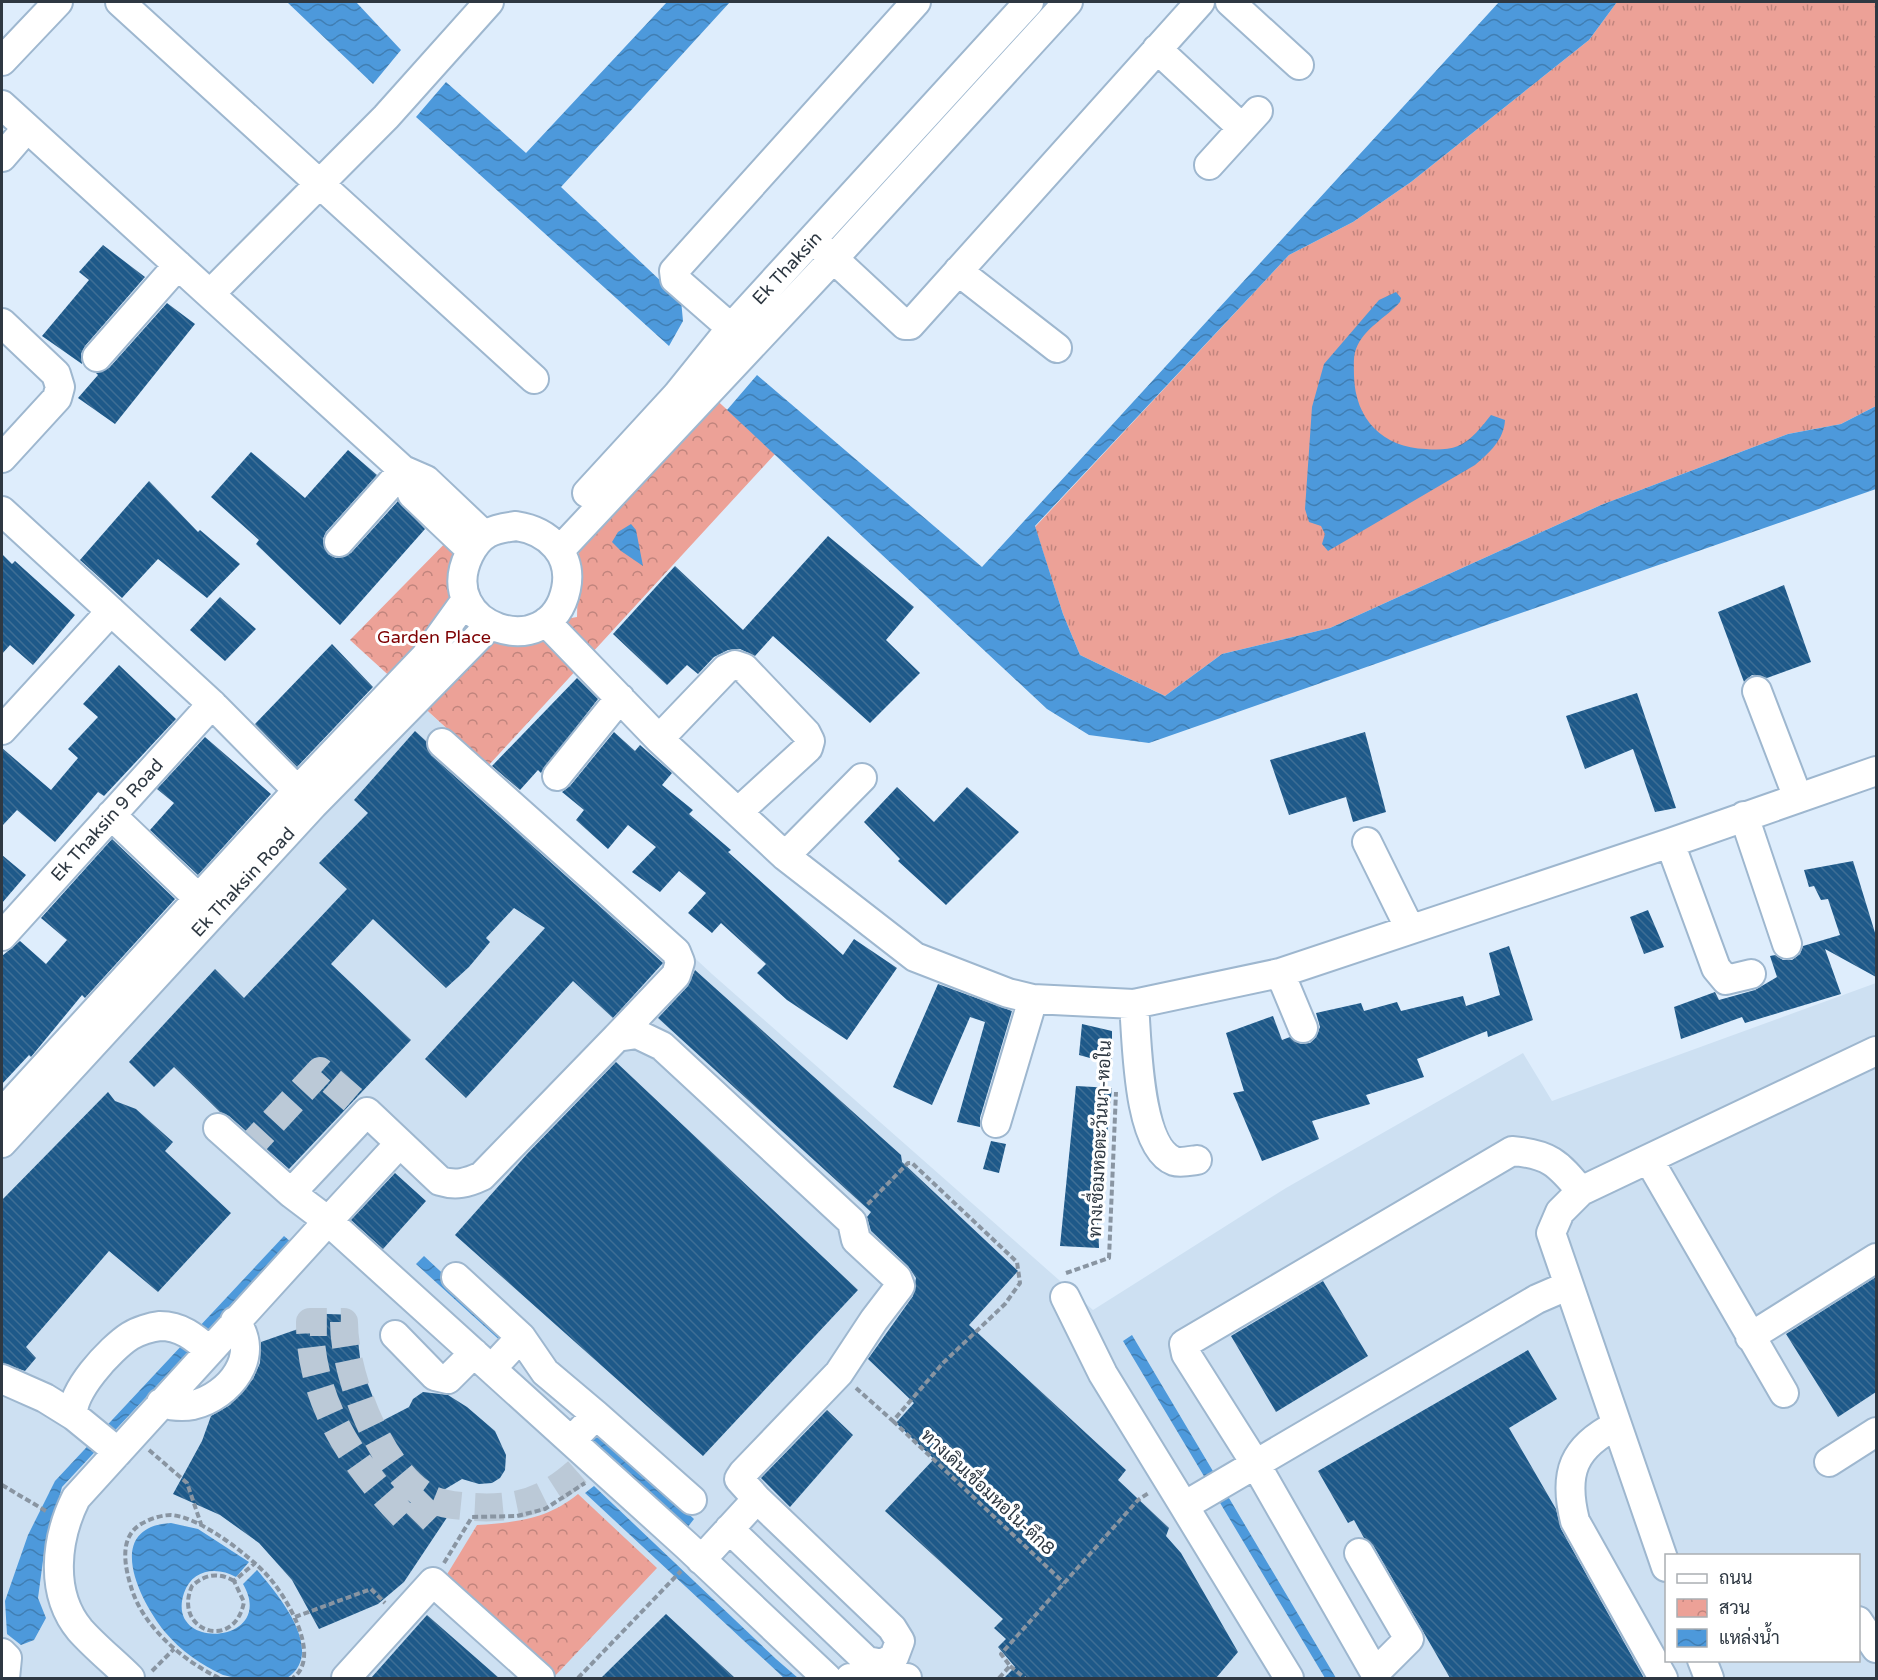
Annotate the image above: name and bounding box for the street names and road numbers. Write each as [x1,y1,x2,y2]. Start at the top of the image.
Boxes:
street label: Ek Thaksin [748,227,826,309]
street label: Ek Thaksin 9 Road [46,754,168,886]
street label: Ek Thaksin Road [187,823,299,941]
street label: ทางเชื่อมหอตะวันนา-หอใน [1079,1039,1116,1238]
street label: ทางเดินเชื่อมหอใน-ตึก8 [917,1421,1063,1560]

